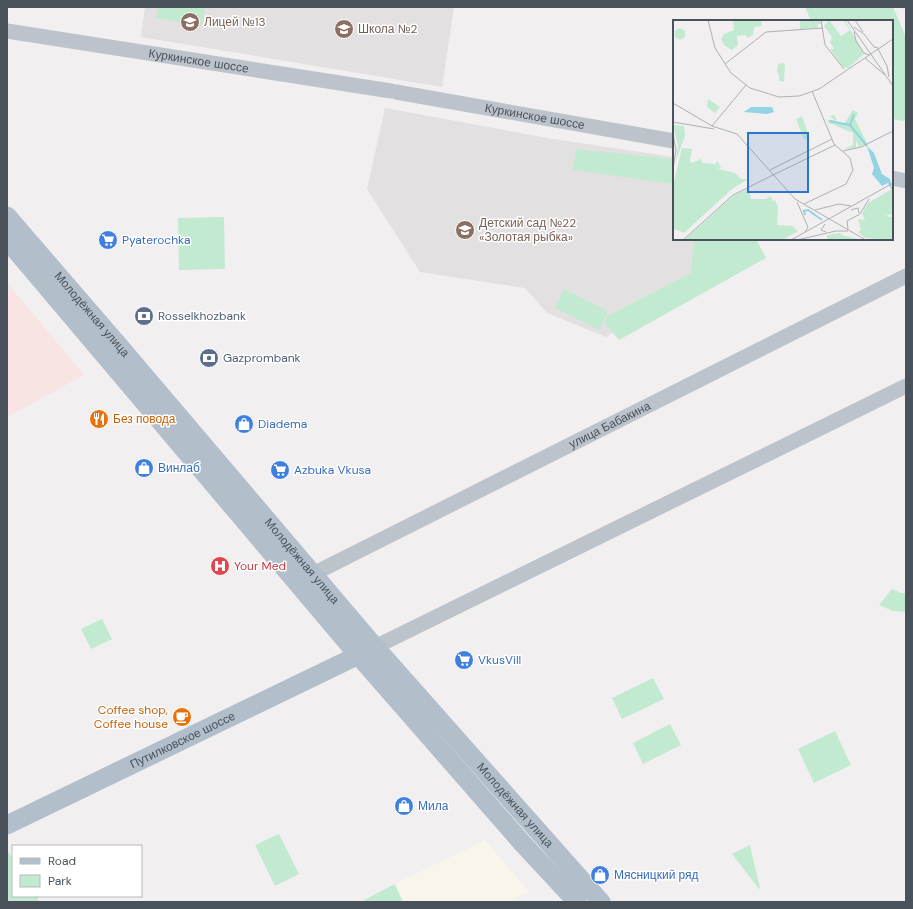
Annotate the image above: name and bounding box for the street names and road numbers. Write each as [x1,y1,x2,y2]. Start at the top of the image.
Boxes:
street label: Куркинское шоссе [147,45,250,77]
street label: Куркинское шоссе [484,100,586,133]
street label: Молодёжная улица [51,268,133,361]
street label: улица Бабакина [566,398,653,452]
street label: Молодёжная улица [261,515,343,608]
street label: Путилковское шоссе [127,708,238,772]
street label: Молодёжная улица [473,759,557,851]

